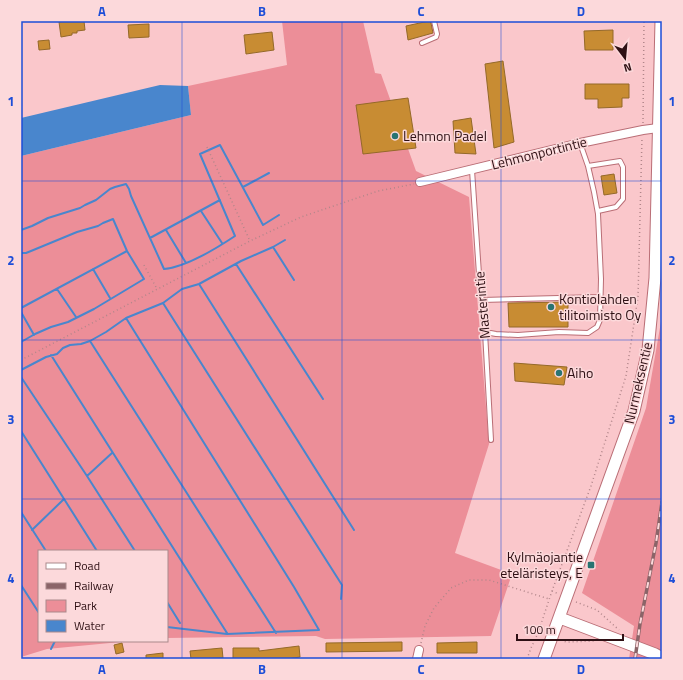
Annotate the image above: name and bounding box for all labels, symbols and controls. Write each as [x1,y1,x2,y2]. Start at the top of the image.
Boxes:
text: A [98,1,106,21]
text: B [258,1,266,21]
text: C [417,1,425,21]
text: D [577,1,585,21]
north arrow [605,38,645,78]
text: N [622,59,634,76]
text: 1 [7,91,15,111]
text: 1 [668,91,676,111]
place label: Lehmon Padel [403,125,487,146]
street label: Lehmonportintie [489,130,589,175]
marker: Lehmon Padel [390,131,400,141]
text: 2 [7,250,15,270]
text: 2 [668,250,676,270]
street label: Masterintie [468,270,495,340]
place label: Kontiolahden tilitoimisto Oy [559,288,642,325]
marker: Kontiolahden tilitoimisto Oy [546,302,556,312]
street label: Nurmeksentie [618,340,657,426]
place label: Aiho [567,362,593,383]
marker: Aiho [554,368,564,378]
text: 3 [7,409,15,429]
text: 3 [668,409,676,429]
place label: Kylmäojantie eteläristeys, E [500,546,583,583]
legend [38,550,168,642]
text: Road [74,556,100,575]
marker: Kylmäojantie eteläristeys, E [586,560,596,570]
text: 4 [7,568,15,588]
text: 4 [668,568,676,588]
text: Railway [74,576,114,595]
text: Park [74,596,97,615]
text: Water [74,616,105,635]
scale bar [517,616,623,642]
text: 100 m [523,620,556,639]
text: A [98,659,106,679]
text: B [258,659,266,679]
text: C [417,659,425,679]
text: D [577,659,585,679]

